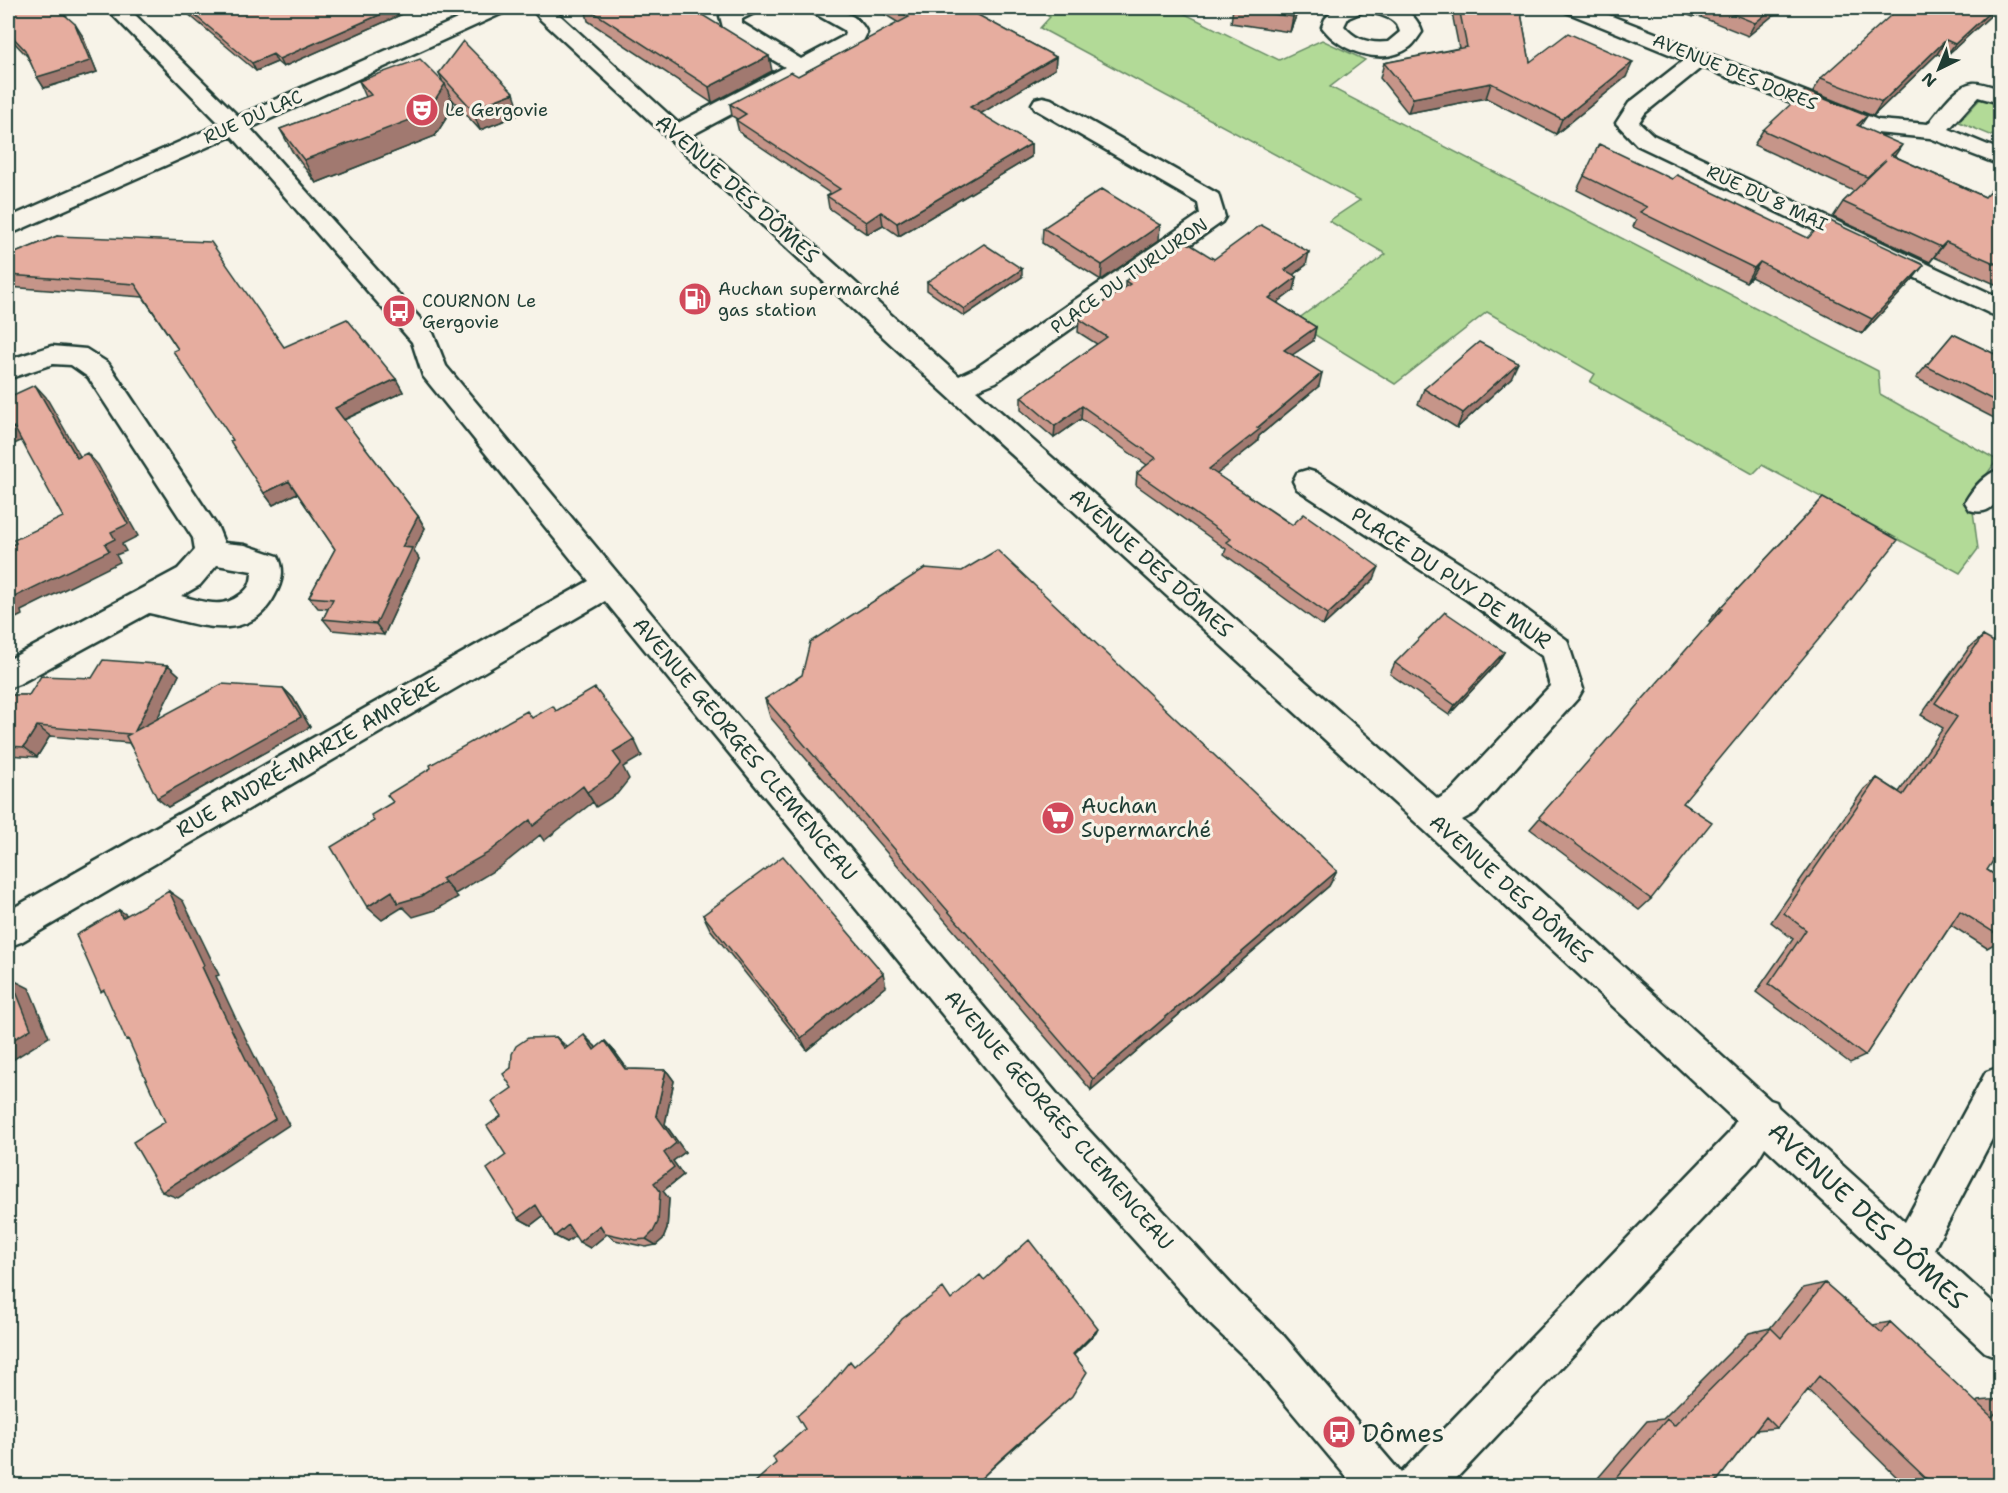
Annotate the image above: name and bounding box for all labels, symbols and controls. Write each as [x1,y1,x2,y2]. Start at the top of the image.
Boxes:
street label: AVENUE DES DORES [1649,28,1821,116]
north arrow [1909,39,1969,99]
text: N [1917,68,1941,92]
street label: RUE DU LAC [200,85,306,149]
theatre icon: Le Gergovie [404,92,440,128]
place label: Le Gergovie [445,98,548,122]
street label: AVENUE DES DÔMES [649,107,825,270]
street label: RUE DU 8 MAI [1703,159,1831,237]
street label: PLACE DU TURLURON [1046,213,1212,339]
place label: Auchan supermarché gas station [718,277,900,322]
fuel station icon: Auchan supermarché gas station [677,281,713,317]
place label: COURNON Le Gergovie [422,289,536,334]
bus stop icon: COURNON Le Gergovie [381,293,417,329]
street label: AVENUE DES DÔMES [1063,481,1239,644]
street label: PLACE DU PUY DE MUR [1346,501,1556,655]
street label: AVENUE GEORGES CLEMENCEAU [626,611,864,887]
street label: RUE ANDRÉ-MARIE AMPÈRE [171,669,445,844]
place label: Auchan Supermarché [1081,792,1211,844]
supermarket icon: Auchan Supermarché [1040,800,1076,836]
street label: AVENUE DES DÔMES [1423,807,1599,970]
street label: AVENUE GEORGES CLEMENCEAU [938,984,1180,1256]
street label: AVENUE DES DÔMES [1761,1113,1975,1317]
bus stop icon: Dômes [1321,1414,1357,1450]
place label: Dômes [1362,1415,1444,1450]

